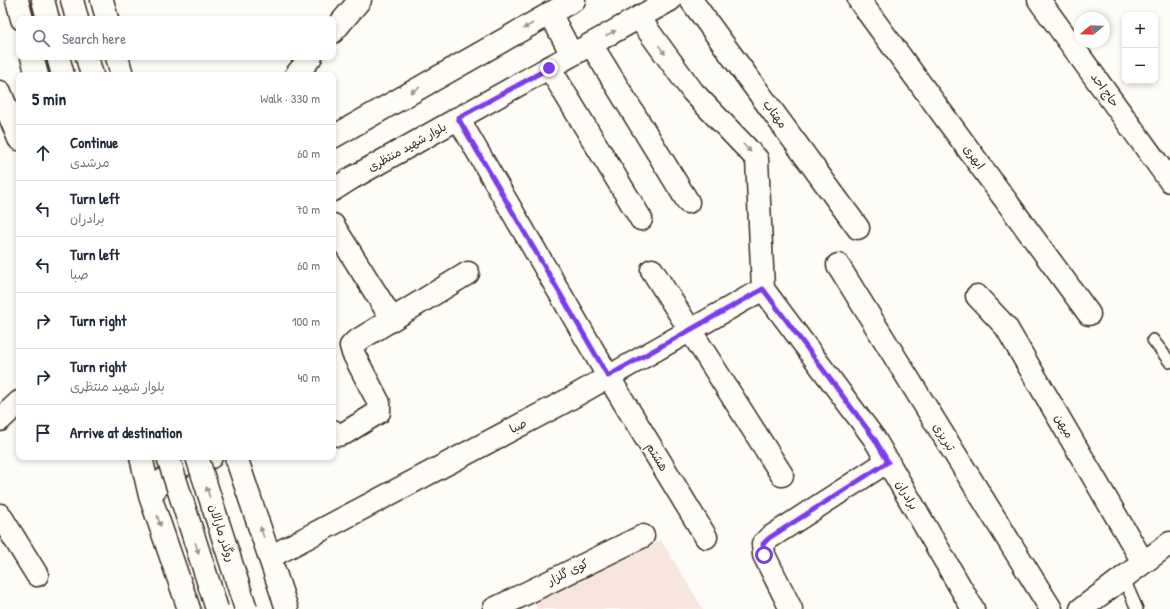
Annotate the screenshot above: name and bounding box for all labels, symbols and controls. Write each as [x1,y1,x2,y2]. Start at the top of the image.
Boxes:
north arrow [1074,12,1110,48]
map controls [1122,12,1158,84]
button: + [1122,12,1158,48]
search box [16,16,336,60]
one-way arrow [522,22,533,29]
icon: search [30,27,52,49]
text: Search here [62,28,126,49]
one-way arrow [605,30,617,37]
one-way arrow [658,44,666,55]
button: − [1122,48,1158,84]
route end [540,59,558,77]
street label: حاج احد [1086,69,1124,111]
text: 5 min [32,87,66,110]
one-way arrow [409,87,421,94]
text: Walk · 330 m [260,89,320,107]
street label: مهتاب [759,96,792,131]
street label: بلوار شهید منتظری [364,118,449,175]
text: Continue [70,132,118,153]
street label: ابهری [960,141,989,173]
icon: ahead [32,142,54,164]
one-way arrow [742,143,752,153]
text: 60 m [297,144,320,162]
text: مرشدی [70,153,110,171]
text: Turn left [70,188,120,209]
icon: left [32,198,54,220]
text: 70 m [296,200,320,218]
text: برادران [70,209,105,227]
text: Turn left [70,244,120,265]
icon: left [32,254,54,276]
text: 60 m [297,256,320,274]
text: صبا [70,265,89,283]
icon: right [32,310,54,332]
text: Turn right [70,310,126,331]
text: 100 m [292,312,320,330]
text: Turn right [70,356,126,377]
icon: right [32,366,54,388]
text: 40 m [297,368,320,386]
text: بلوار شهید منتظری [70,377,165,395]
street label: میهن [1051,410,1078,441]
street label: صبا [506,414,529,437]
street label: تبریزی [929,419,960,455]
icon: arrive [32,422,54,444]
text: Arrive at destination [70,422,182,443]
street label: هشتم [641,439,673,475]
street label: برادران [892,477,923,513]
one-way arrow [205,486,211,498]
street label: روگذر مارالان [205,502,240,564]
one-way arrow [156,516,162,528]
one-way arrow [258,526,264,538]
one-way arrow [194,542,200,554]
route start [755,546,773,564]
street label: کوی گلزار [543,554,591,589]

